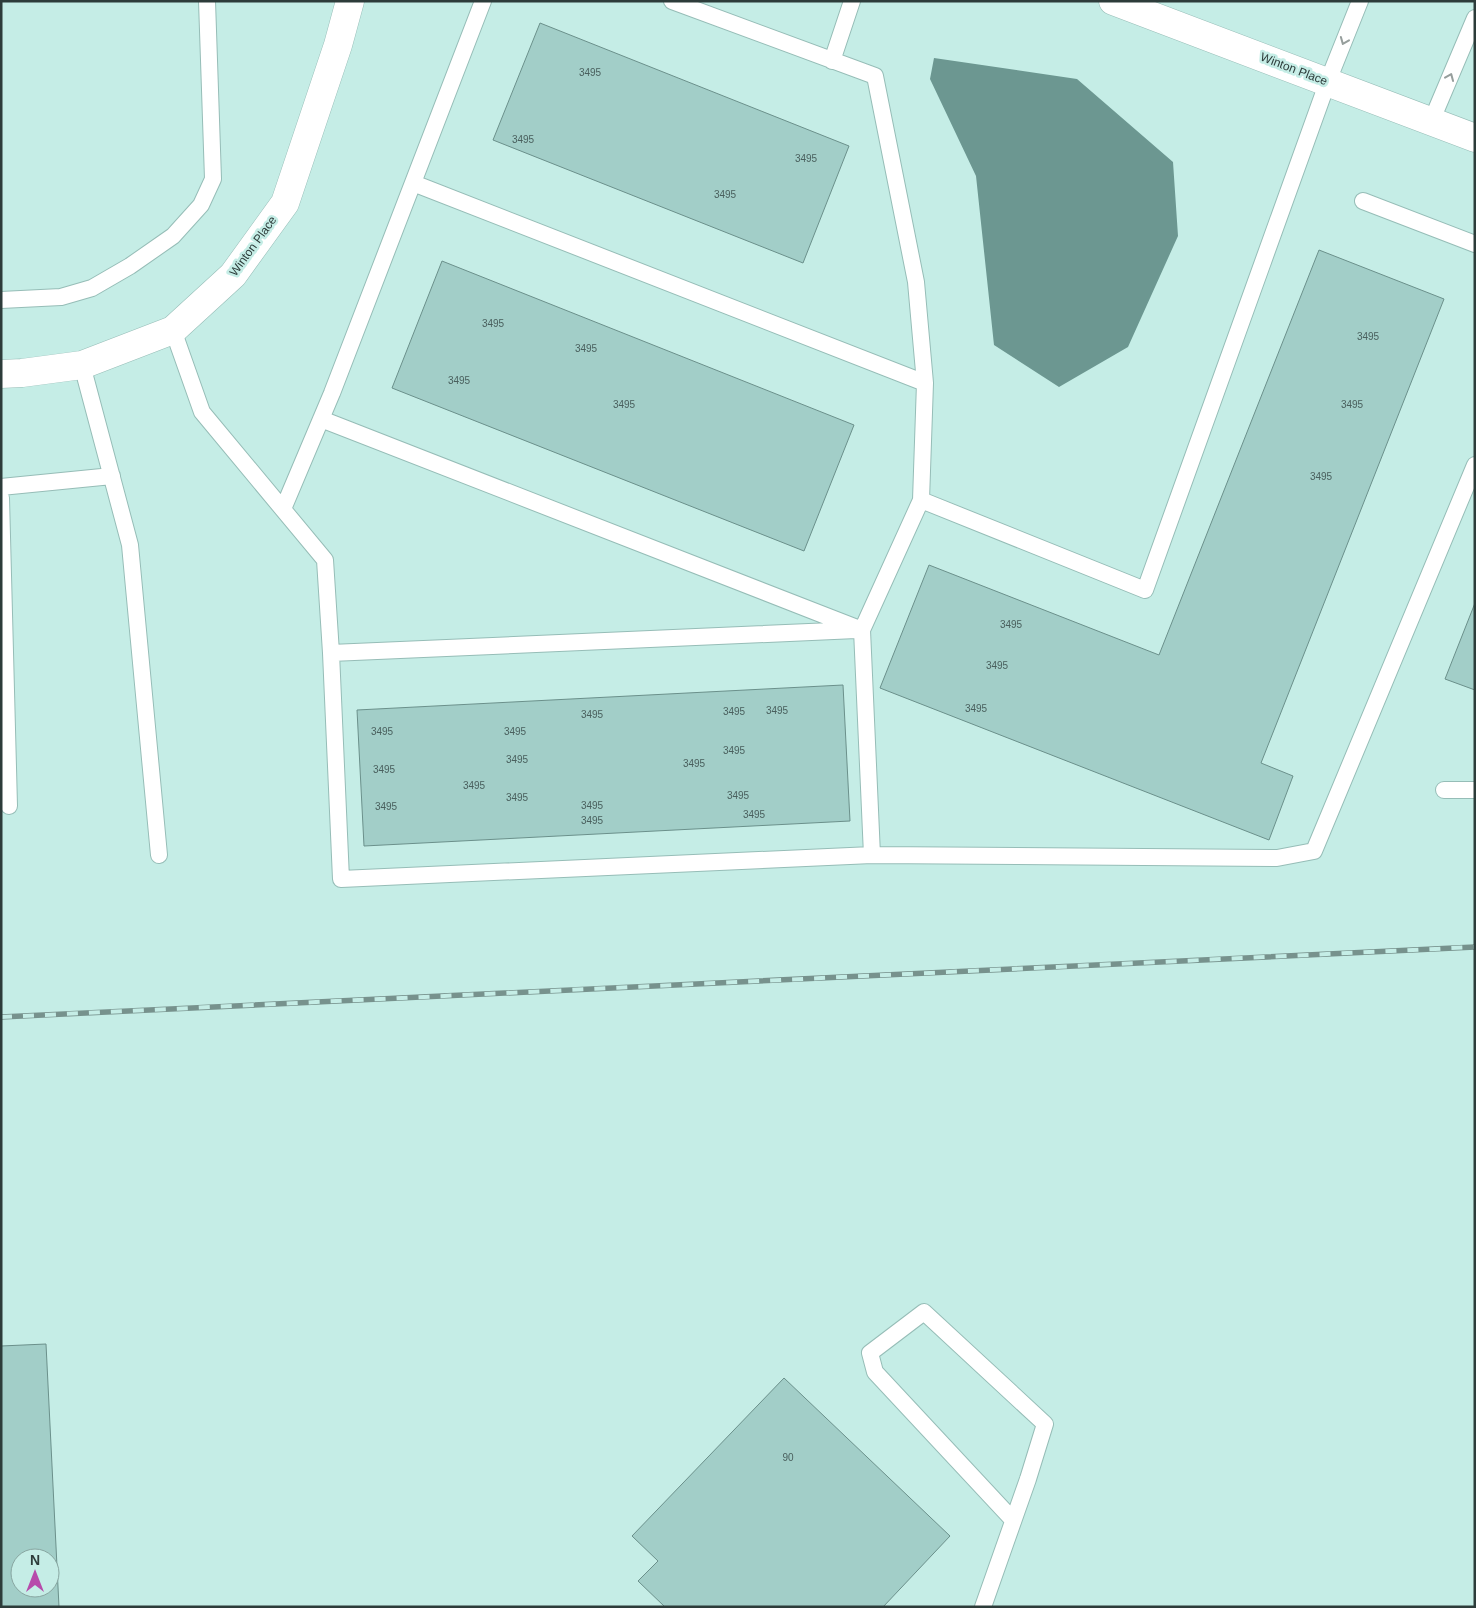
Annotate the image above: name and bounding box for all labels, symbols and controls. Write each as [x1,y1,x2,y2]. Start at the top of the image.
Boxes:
one-way arrow [1340,36,1350,45]
street label: Winton Place [1258,50,1330,88]
house number: 3495 [579,67,602,78]
one-way arrow [1444,73,1455,82]
house number: 3495 [512,134,535,145]
house number: 3495 [795,153,818,164]
house number: 3495 [714,189,737,200]
street label: Winton Place [227,213,280,279]
house number: 3495 [482,318,505,329]
house number: 3495 [1357,331,1380,342]
house number: 3495 [575,343,598,354]
house number: 3495 [448,375,471,386]
house number: 3495 [613,399,636,410]
house number: 3495 [1341,399,1364,410]
house number: 3495 [1310,471,1333,482]
house number: 3495 [1000,619,1023,630]
house number: 3495 [986,660,1009,671]
house number: 3495 [965,703,988,714]
house number: 3495 [766,705,789,716]
house number: 3495 [723,706,746,717]
house number: 3495 [581,709,604,720]
house number: 3495 [371,726,394,737]
house number: 3495 [504,726,527,737]
house number: 3495 [723,745,746,756]
house number: 3495 [506,754,529,765]
house number: 3495 [683,758,706,769]
house number: 3495 [373,764,396,775]
house number: 3495 [463,780,486,791]
house number: 3495 [727,790,750,801]
house number: 3495 [506,792,529,803]
house number: 3495 [581,800,604,811]
house number: 3495 [375,801,398,812]
house number: 3495 [743,809,766,820]
house number: 3495 [581,815,604,826]
house number: 90 [782,1452,794,1463]
north arrow [10,1548,60,1598]
text: N [30,1552,40,1568]

